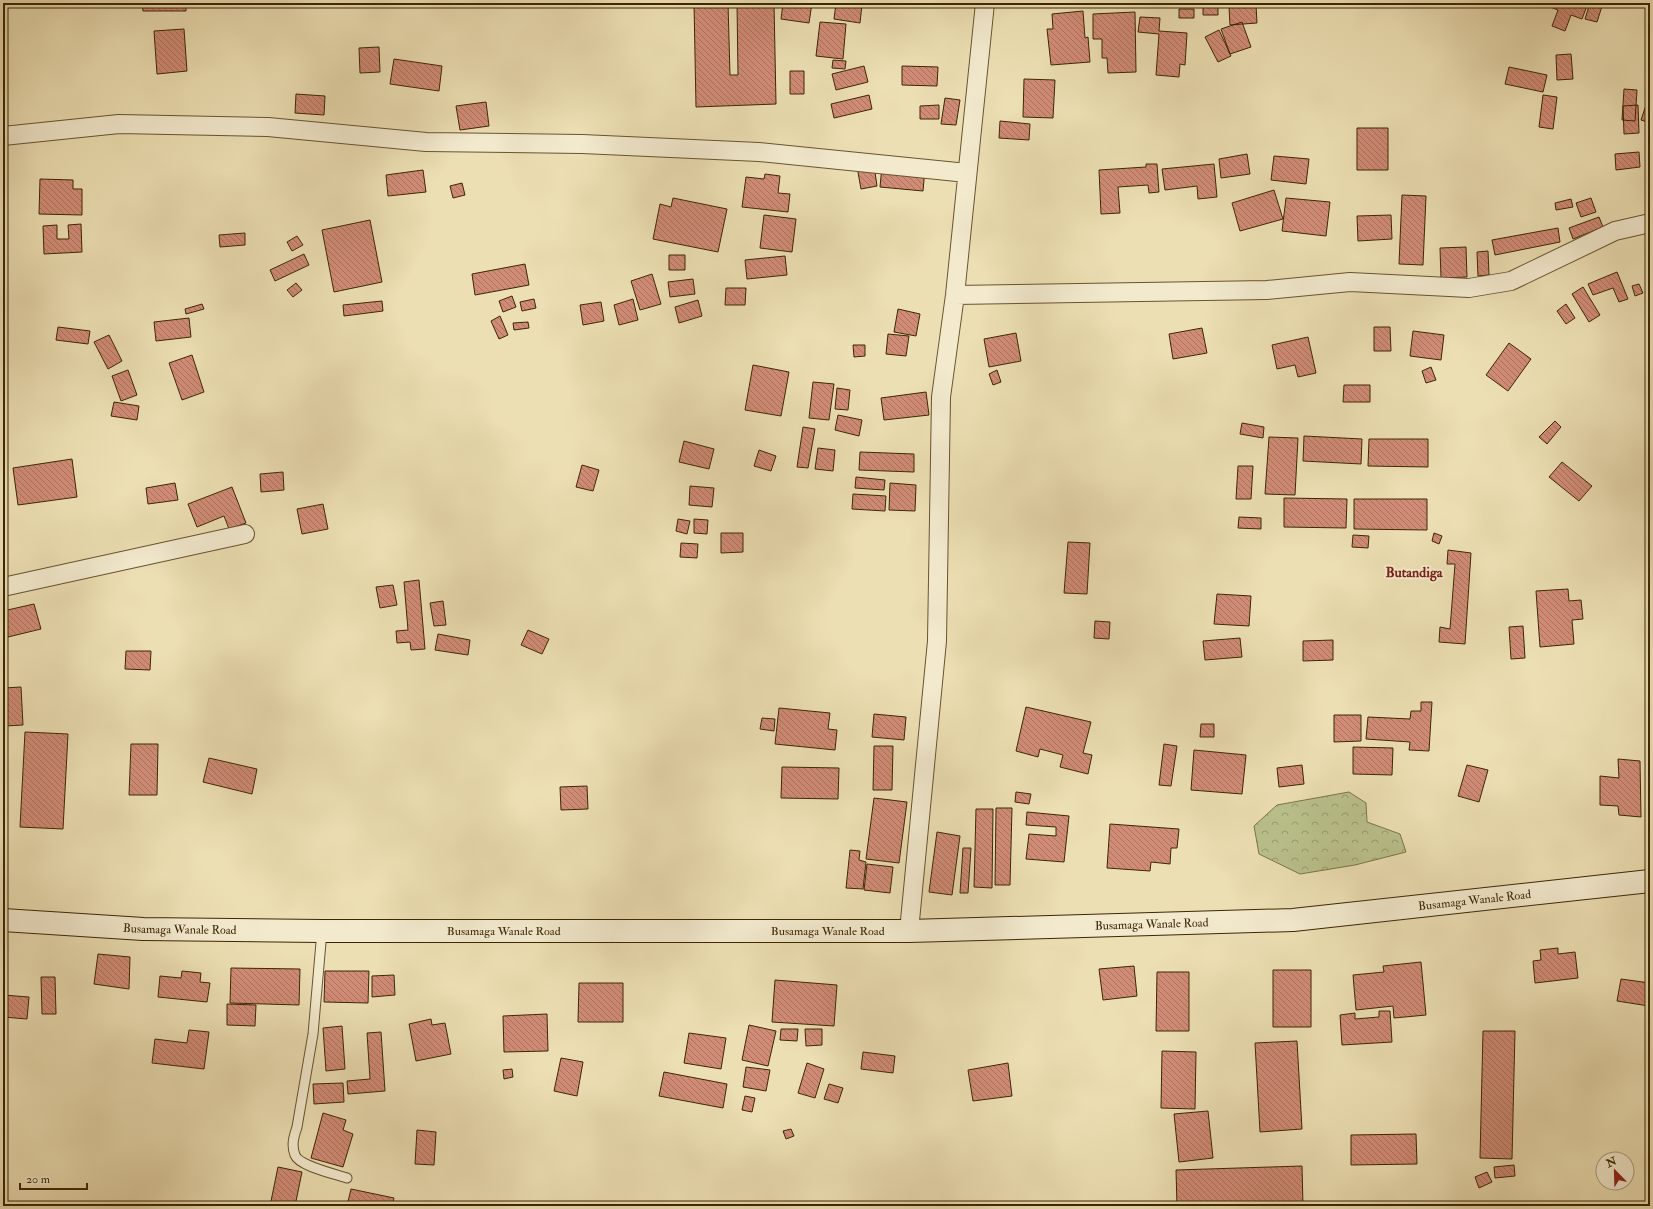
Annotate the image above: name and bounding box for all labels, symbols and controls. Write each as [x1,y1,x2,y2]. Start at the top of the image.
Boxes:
district label: Butandiga [1385,564,1444,582]
street label: Busamaga Wanale Road [1417,887,1532,914]
street label: Busamaga Wanale Road [1095,915,1209,934]
street label: Busamaga Wanale Road [122,921,237,938]
street label: Busamaga Wanale Road [447,924,561,939]
street label: Busamaga Wanale Road [771,924,885,939]
north arrow [1595,1151,1635,1191]
text: N [1603,1154,1619,1171]
scale bar [20,1165,87,1191]
text: 20 m [26,1172,51,1187]

